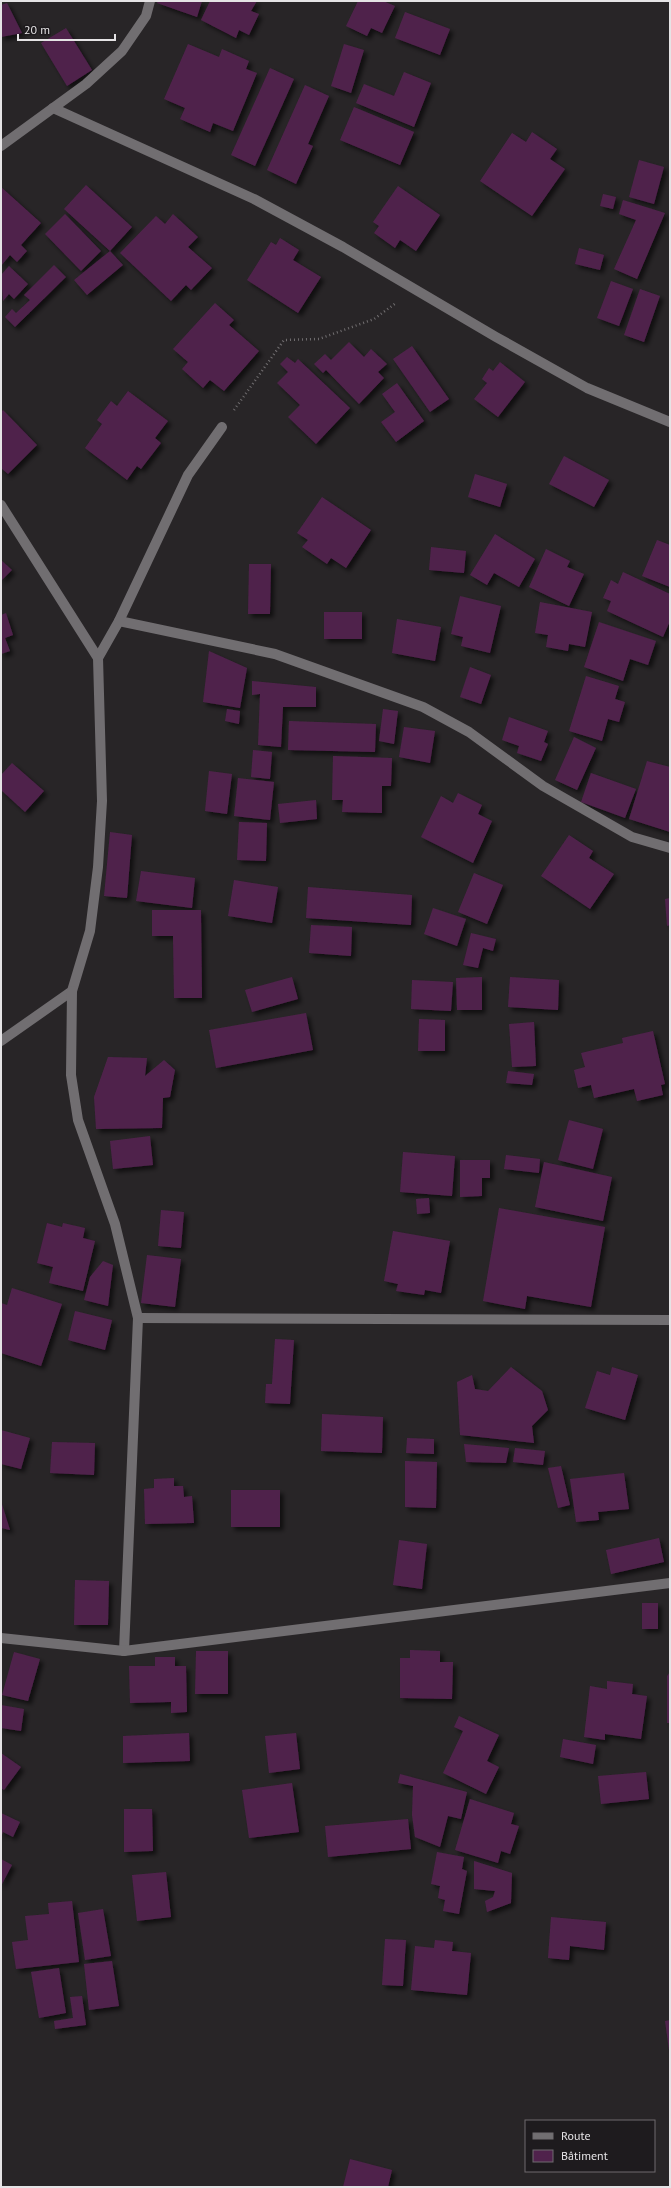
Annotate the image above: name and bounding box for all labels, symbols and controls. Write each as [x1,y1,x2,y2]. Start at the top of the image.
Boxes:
scale bar [18,16,115,42]
text: 20 m [24,22,50,37]
legend [525,2120,655,2172]
text: Route [561,2128,591,2143]
text: Bâtiment [561,2148,608,2163]

